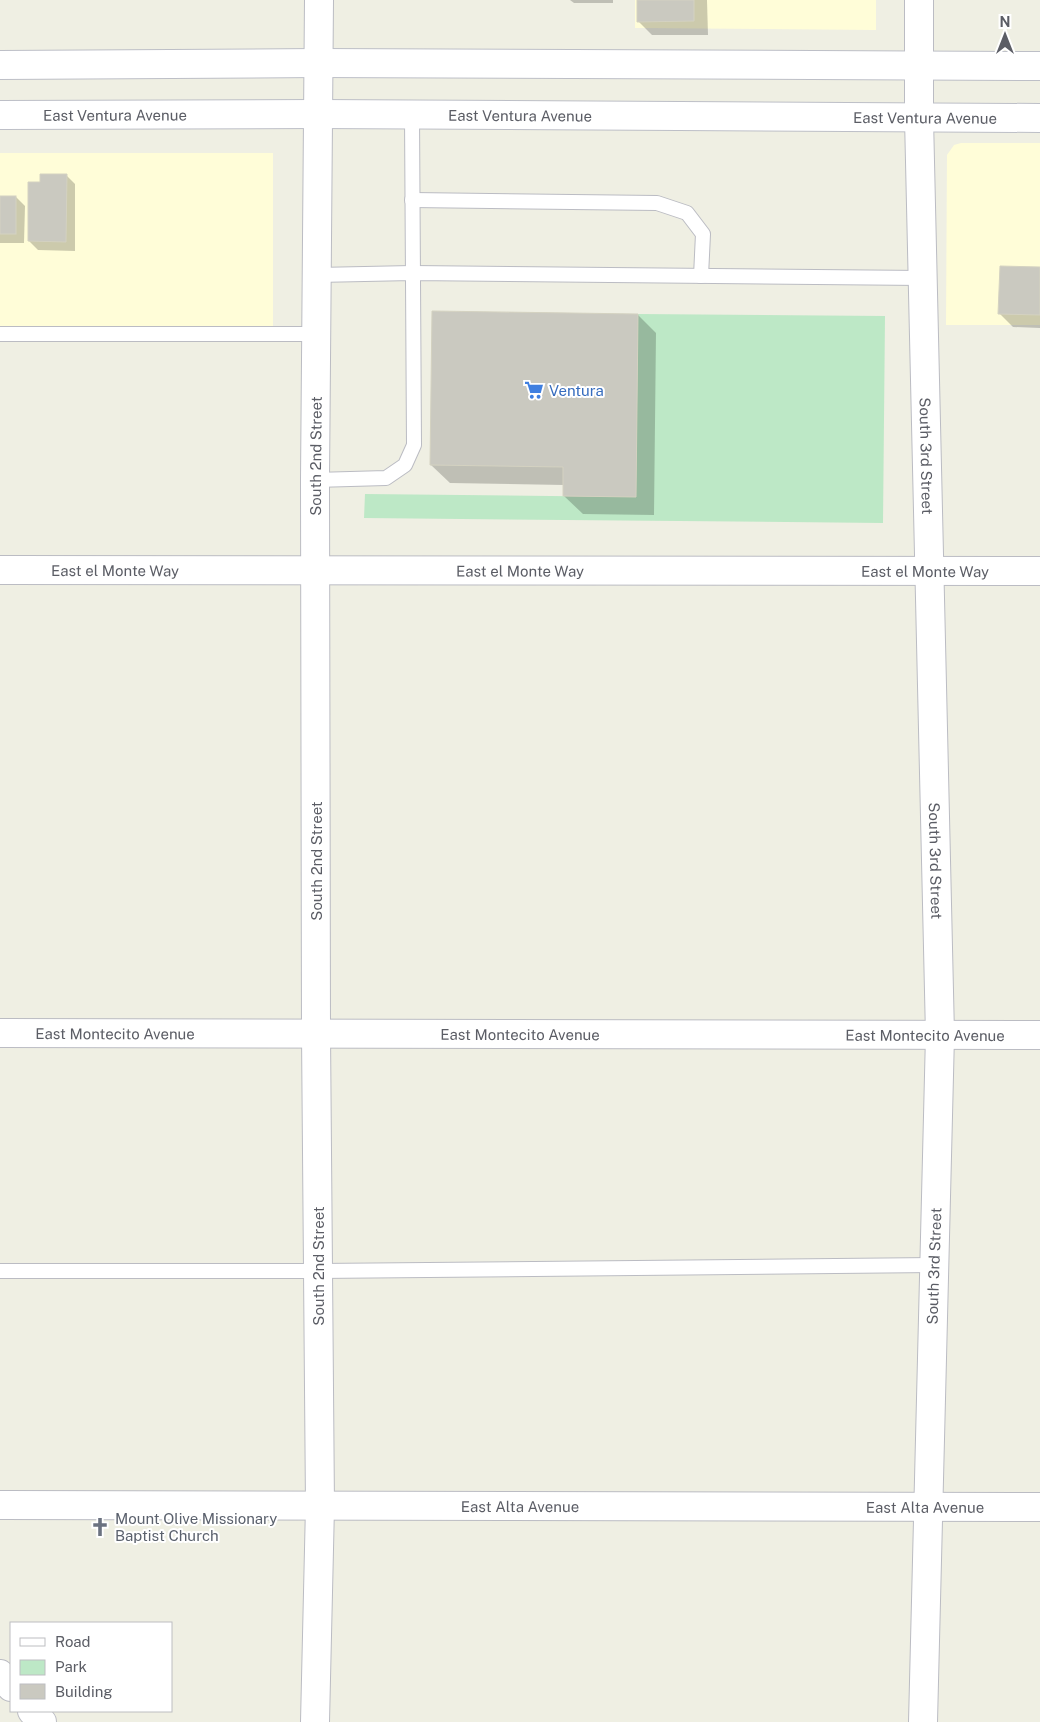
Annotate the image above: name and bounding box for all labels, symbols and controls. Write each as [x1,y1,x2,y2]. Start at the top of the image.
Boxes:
north arrow [980,10,1030,60]
text: N [1000,14,1010,30]
street label: East Ventura Avenue [43,106,187,123]
street label: East Ventura Avenue [448,106,592,124]
street label: East Ventura Avenue [853,108,997,126]
supermarket icon: Ventura [523,379,545,401]
place label: Ventura [549,382,604,399]
street label: South 2nd Street [306,396,324,516]
street label: South 3rd Street [917,397,937,515]
street label: East el Monte Way [51,562,179,579]
street label: East el Monte Way [456,562,584,579]
street label: East el Monte Way [861,562,989,579]
street label: South 2nd Street [308,801,325,921]
street label: South 3rd Street [926,802,946,920]
street label: East Montecito Avenue [35,1025,195,1042]
street label: East Montecito Avenue [440,1025,600,1043]
street label: East Montecito Avenue [845,1026,1005,1043]
street label: South 2nd Street [310,1206,327,1326]
street label: South 3rd Street [923,1207,945,1325]
street label: East Alta Avenue [461,1497,579,1515]
street label: East Alta Avenue [866,1498,984,1515]
place label: Mount Olive Missionary Baptist Church [115,1510,277,1544]
church icon: Mount Olive Missionary Baptist Church [89,1516,111,1538]
legend [10,1622,172,1712]
text: Road [55,1633,91,1650]
text: Park [55,1658,87,1675]
text: Building [55,1683,113,1700]

